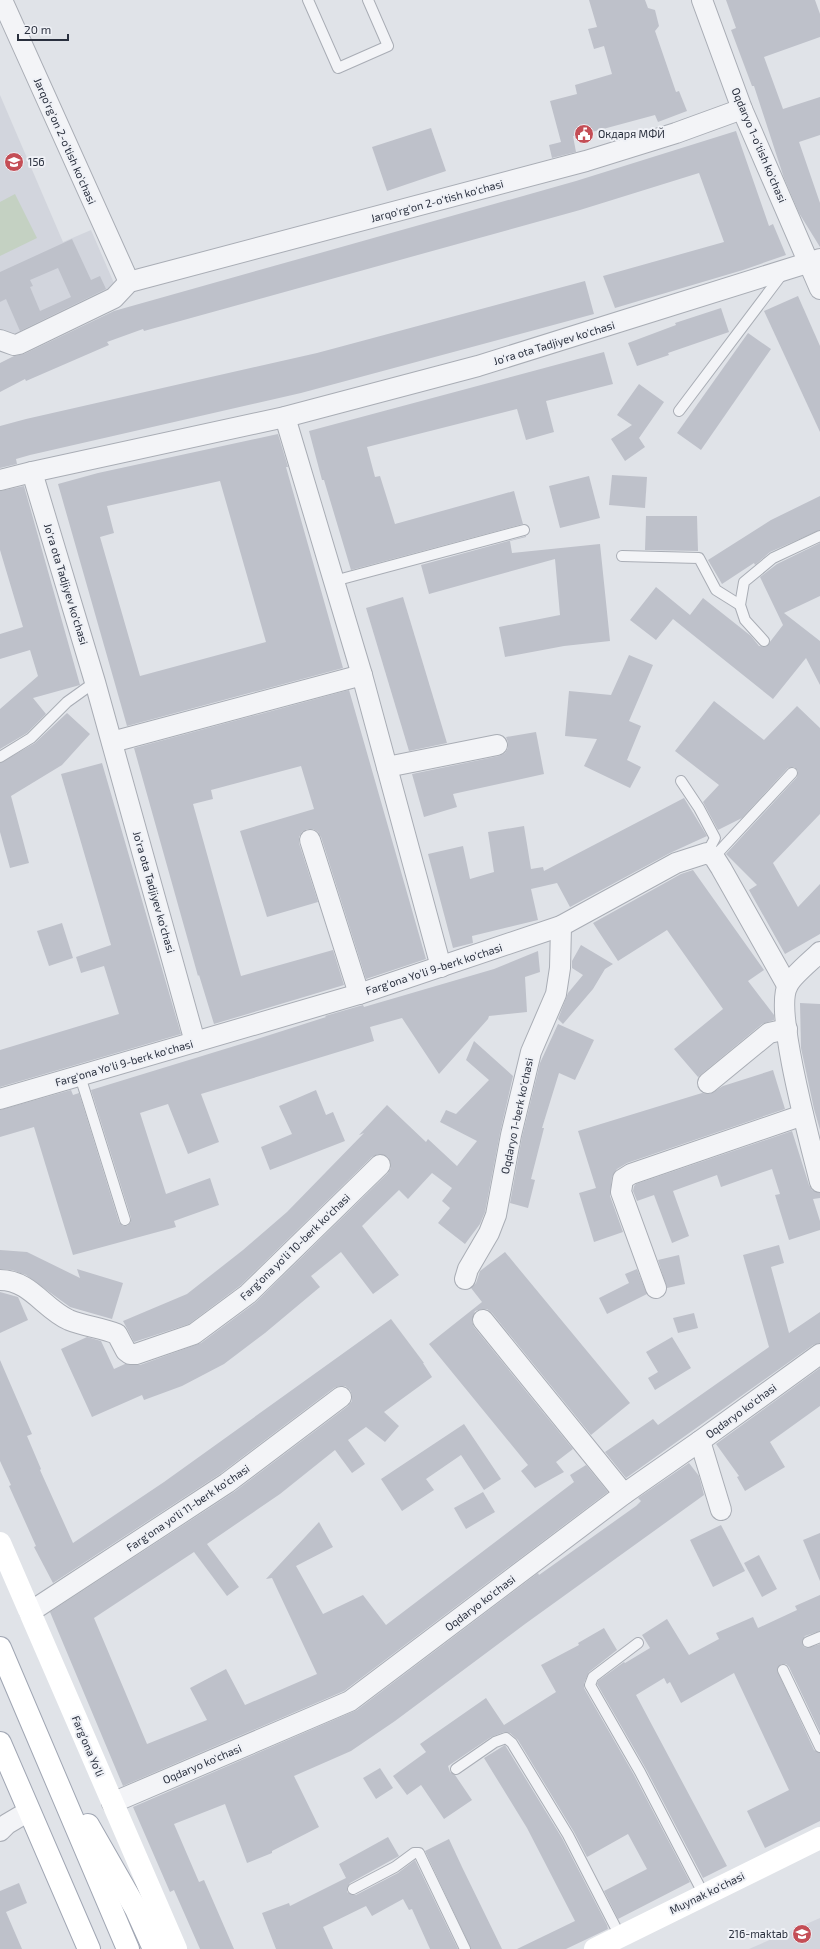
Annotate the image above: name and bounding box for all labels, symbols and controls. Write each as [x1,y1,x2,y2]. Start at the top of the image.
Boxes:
scale bar [18,16,68,42]
text: 20 m [24,22,51,36]
street label: Jarqo'rg'on 2-o'tish ko'chasi [32,76,99,206]
street label: Oqdaryo 1-o'tish ko'chasi [729,85,790,204]
public building icon: Окдаря МФЙ [573,123,595,145]
place label: Окдаря МФЙ [598,127,665,140]
school or university icon: 156 [3,151,25,173]
place label: 156 [28,155,45,168]
street label: Jarqo'rg'on 2-o'tish ko'chasi [369,177,505,225]
street label: Jo'ra ota Tadjiyev ko'chasi [492,318,616,368]
street label: Jo'ra ota Tadjiyev ko'chasi [41,522,91,646]
street label: Jo'ra ota Tadjiyev ko'chasi [130,829,178,955]
street label: Farg'ona Yo'li 9-berk ko'chasi [364,940,504,997]
street label: Farg'ona Yo'li 9-berk ko'chasi [53,1037,194,1088]
street label: Oqdaryo 1-berk ko'chasi [498,1057,535,1175]
street label: Farg'ona yo'li 10-berk ko'chasi [237,1191,352,1303]
street label: Oqdaryo ko'chasi [703,1380,779,1441]
street label: Farg'ona yo'li 11-berk ko'chasi [124,1461,252,1554]
street label: Oqdaryo ko'chasi [442,1572,517,1633]
street label: Farg'ona Yo'li [70,1713,107,1778]
street label: Oqdaryo ko'chasi [160,1741,243,1786]
street label: Muynak ko'chasi [667,1869,746,1916]
school or university icon: 216-maktab [791,1923,813,1945]
place label: 216-maktab [728,1927,788,1940]

